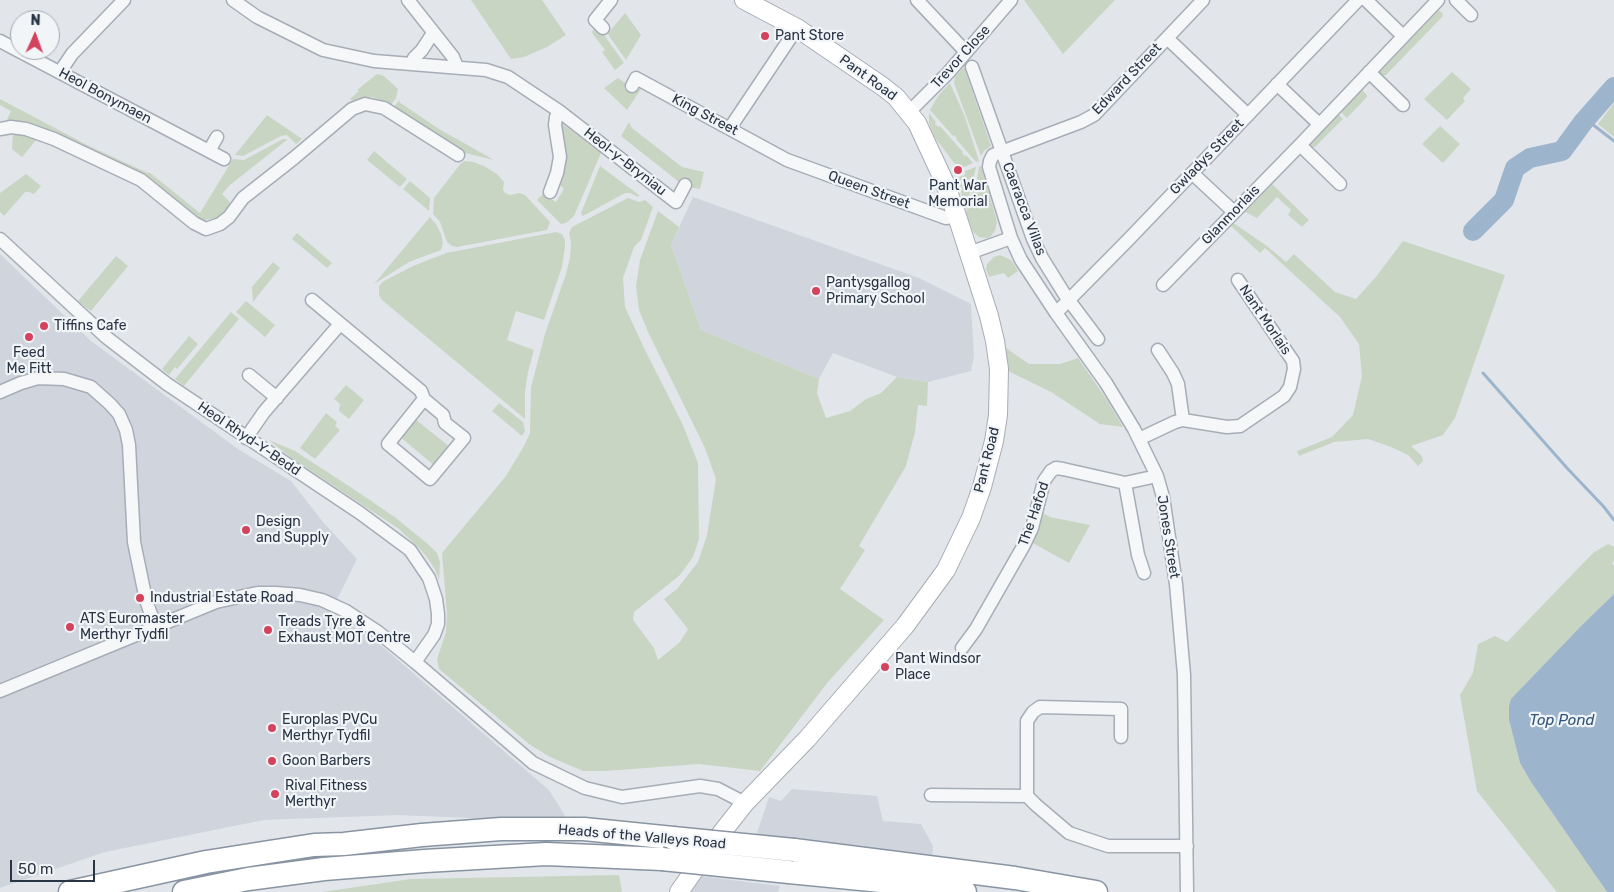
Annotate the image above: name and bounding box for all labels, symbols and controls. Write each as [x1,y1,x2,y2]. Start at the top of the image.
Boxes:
north arrow [10,10,60,60]
text: N [30,12,41,29]
street label: Trevor Close [928,22,994,92]
place label: Pant Store [775,28,844,44]
marker: Pant Store [759,30,771,42]
street label: Edward Street [1089,40,1165,118]
street label: Pant Road [836,52,900,104]
street label: Heol Bonymaen [56,65,154,127]
street label: King Street [669,91,741,139]
street label: Gwladys Street [1167,116,1247,198]
street label: Heol-y-Bryniau [580,125,670,199]
street label: Caeracca Villas [998,160,1050,258]
marker: Pant War Memorial [952,164,964,176]
street label: Queen Street [826,167,912,213]
place label: Pant War Memorial [928,178,988,210]
street label: Glanmorlais [1198,182,1264,248]
place label: Pantysgallog Primary School [826,275,925,308]
street label: Nant Morlais [1235,282,1295,358]
marker: Pantysgallog Primary School [810,285,822,297]
place label: Tiffins Cafe [54,318,127,334]
marker: Tiffins Cafe [38,320,50,332]
marker: Feed Me Fitt [23,331,35,343]
place label: Feed Me Fitt [7,345,51,378]
street label: Heol Rhyd-Y-Bedd [194,398,304,480]
street label: Pant Road [971,425,1003,495]
street label: The Hafod [1015,480,1053,548]
street label: Jones Street [1153,494,1183,580]
place label: Design and Supply [256,514,329,546]
marker: Design and Supply [240,524,252,536]
place label: Industrial Estate Road [150,590,294,606]
marker: Industrial Estate Road [134,592,146,604]
place label: ATS Euromaster Merthyr Tydfil [80,611,185,644]
place label: Treads Tyre & Exhaust MOT Centre [278,614,411,646]
marker: ATS Euromaster Merthyr Tydfil [64,621,76,633]
marker: Treads Tyre & Exhaust MOT Centre [262,624,274,636]
place label: Pant Windsor Place [895,651,981,684]
marker: Pant Windsor Place [879,661,891,673]
place label: Europlas PVCu Merthyr Tydfil [282,712,377,744]
water label: Top Pond [1530,712,1594,730]
marker: Europlas PVCu Merthyr Tydfil [266,722,278,734]
place label: Goon Barbers [282,753,371,769]
marker: Goon Barbers [266,755,278,767]
place label: Rival Fitness Merthyr [285,778,367,810]
marker: Rival Fitness Merthyr [269,788,281,800]
street label: Heads of the Valleys Road [557,821,727,853]
scale bar [12,850,98,882]
text: 50 m [18,860,53,878]

